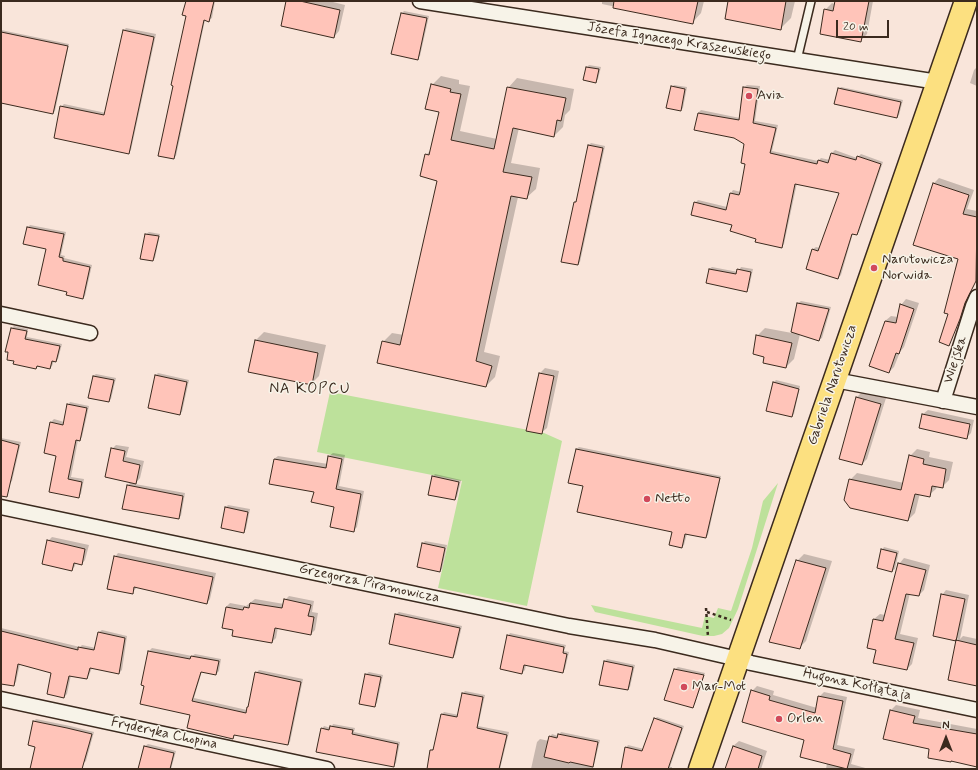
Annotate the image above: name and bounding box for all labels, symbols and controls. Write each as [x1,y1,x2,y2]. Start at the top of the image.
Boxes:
scale bar [838,12,891,38]
street label: Józefa Ignacego Kraszewskiego [586,19,772,65]
text: 20 m [843,19,869,35]
place label: Avia [757,88,784,104]
marker: Avia [744,91,754,101]
place label: Narutowicza Norwida [882,252,953,284]
marker: Narutowicza Norwida [869,263,879,273]
street label: Gabriela Narutowicza [804,323,862,447]
street label: Wiejska [940,334,972,386]
district label: NA KOPCU [270,381,350,399]
place label: Netto [655,491,690,507]
marker: Netto [642,494,652,504]
street label: Grzegorza Piramowicza [297,561,441,607]
street label: Hugona Kołłątaja [801,665,913,705]
place label: Mar-Mot [692,679,746,695]
marker: Mar-Mot [679,682,689,692]
place label: Orlen [787,711,823,727]
marker: Orlen [774,714,784,724]
street label: Fryderyka Chopina [109,715,219,753]
north arrow [926,718,966,758]
text: N [942,719,950,733]

